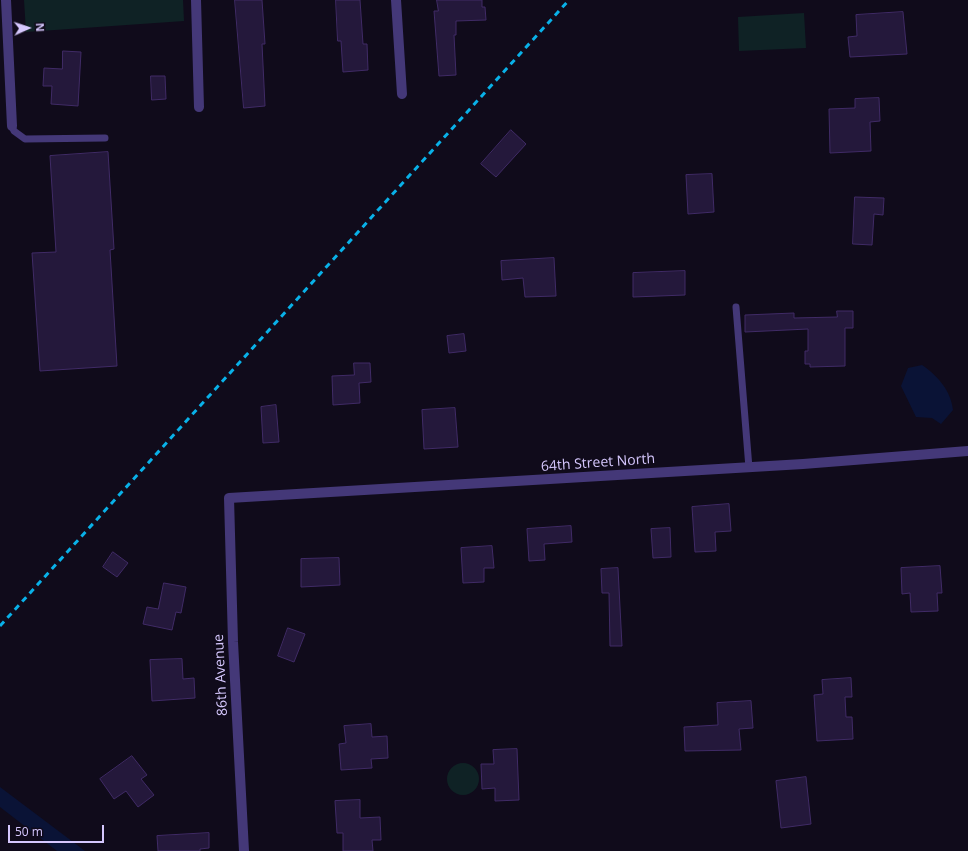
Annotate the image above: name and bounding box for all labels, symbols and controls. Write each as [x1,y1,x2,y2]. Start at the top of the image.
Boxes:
north arrow [8,8,48,48]
text: N [33,22,48,32]
street label: 64th Street North [540,451,656,475]
street label: 86th Avenue [210,634,232,716]
scale bar [10,817,106,843]
text: 50 m [15,823,43,840]

